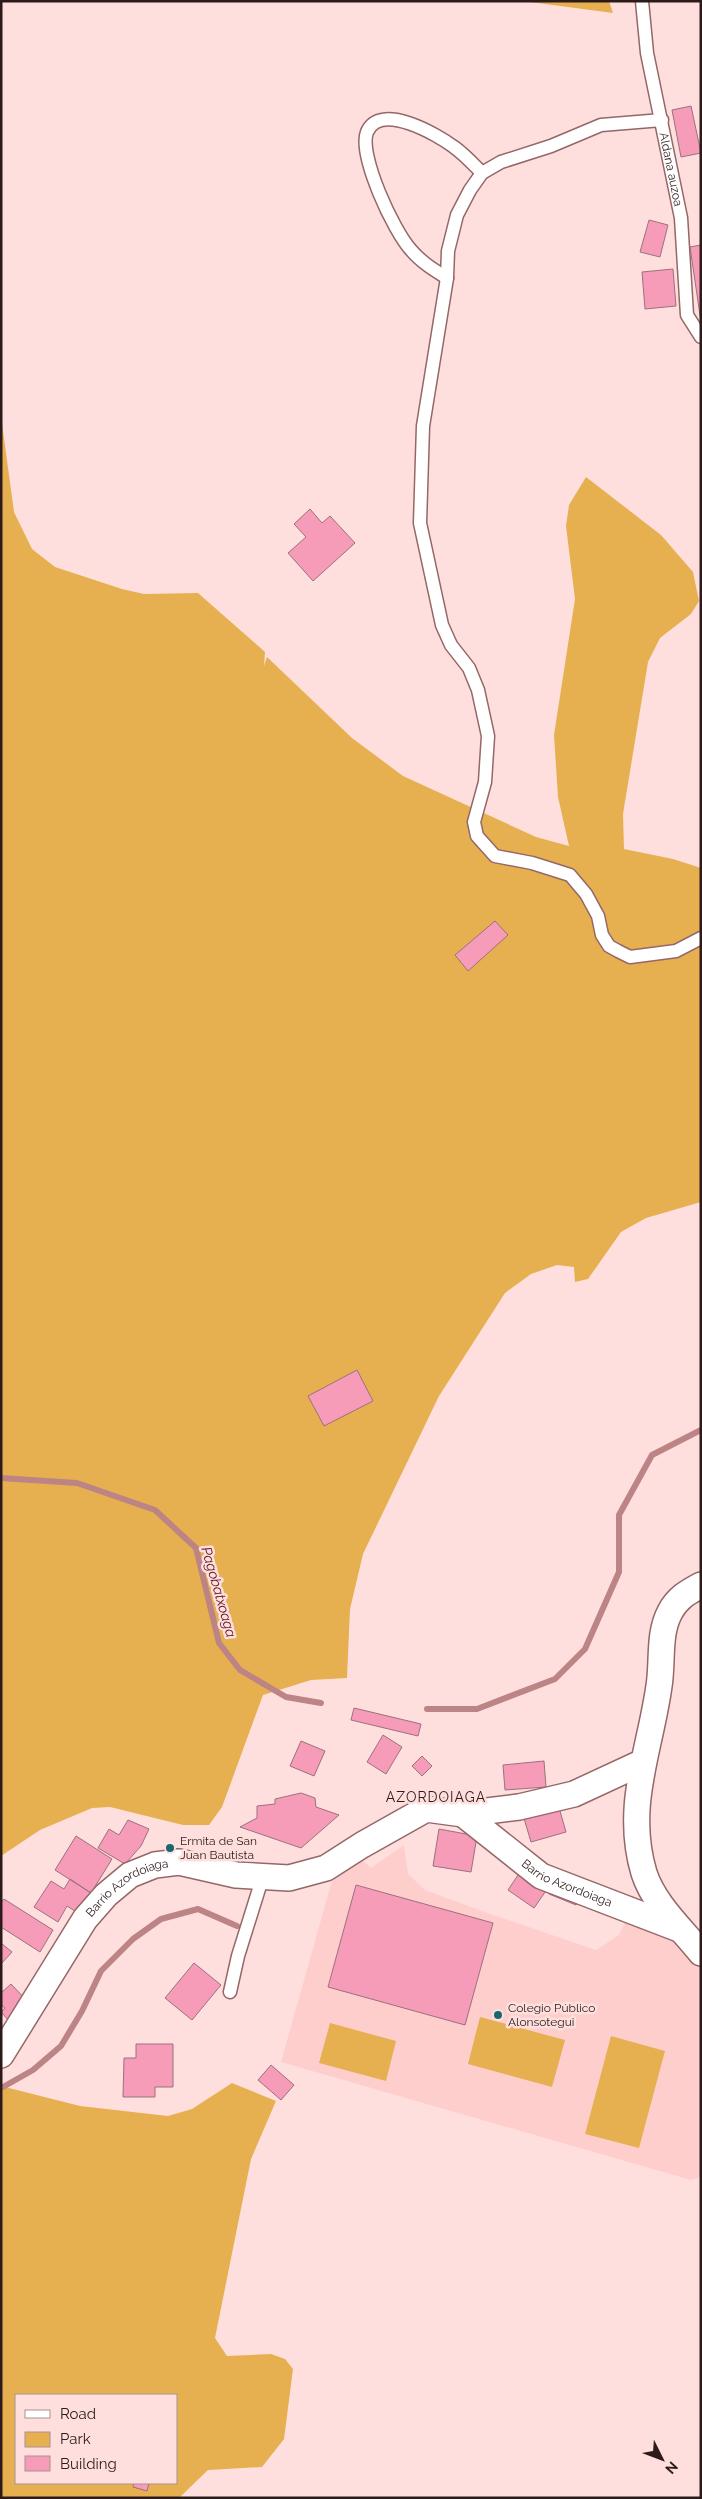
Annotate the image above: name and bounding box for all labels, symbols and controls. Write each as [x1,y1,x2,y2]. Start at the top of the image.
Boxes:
street label: Aldana auzoa [657,131,685,208]
water label: Pagobatxoaga [198,1545,240,1639]
district label: AZORDOIAGA [386,1789,486,1805]
place label: Ermita de San Juan Bautista [180,1834,257,1862]
marker: Ermita de San Juan Bautista [164,1842,176,1854]
street label: Barrio Azordoiaga [83,1856,169,1920]
street label: Barrio Azordoiaga [519,1856,614,1910]
place label: Colegio Público Alonsotegui [508,2001,595,2029]
marker: Colegio Público Alonsotegui [492,2009,504,2021]
legend [15,2394,178,2484]
text: Road [60,2405,96,2423]
text: Park [60,2430,91,2448]
north arrow [637,2434,687,2484]
text: Building [60,2455,117,2473]
text: N [662,2458,681,2477]

